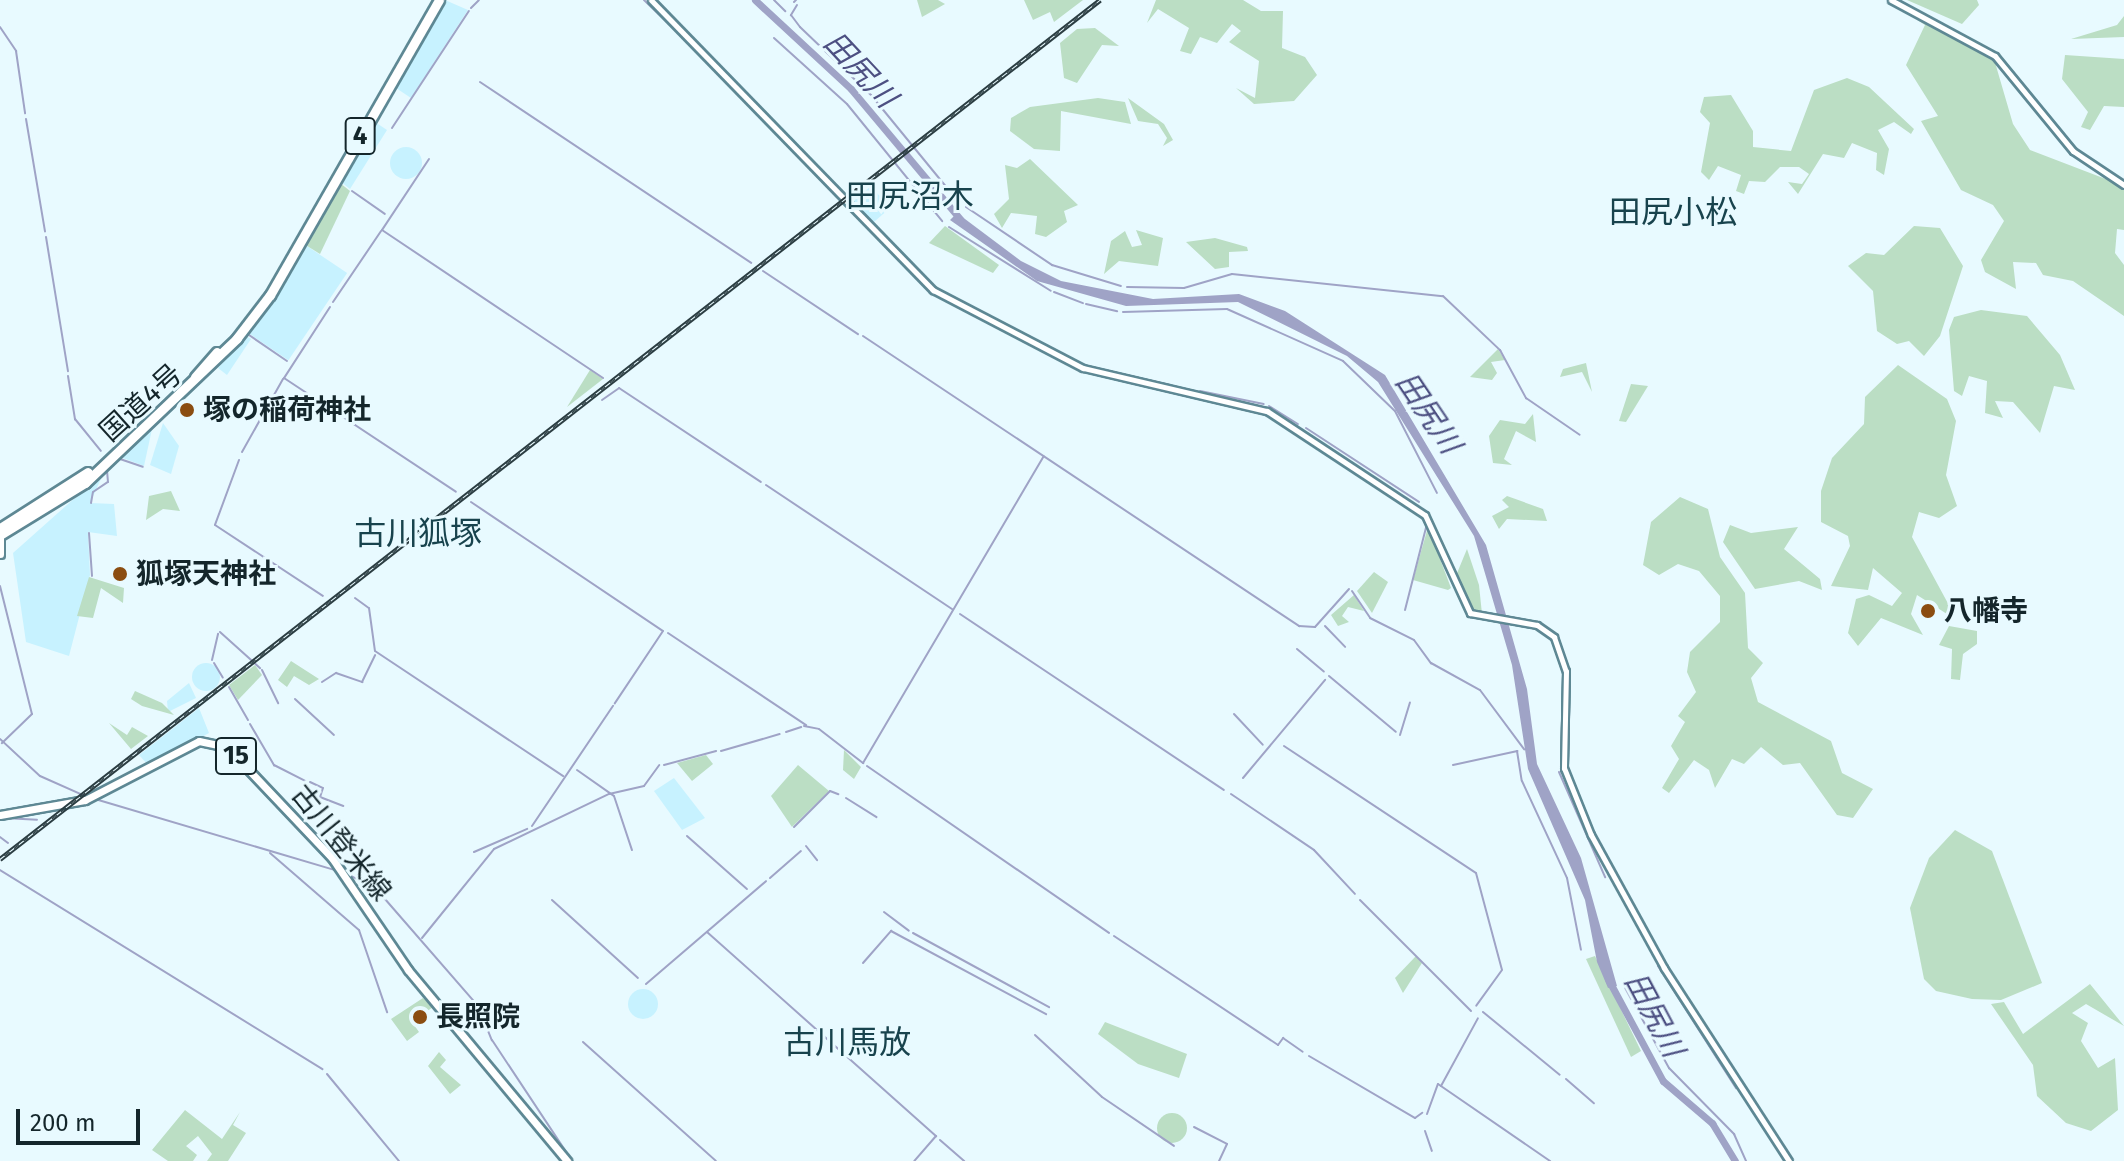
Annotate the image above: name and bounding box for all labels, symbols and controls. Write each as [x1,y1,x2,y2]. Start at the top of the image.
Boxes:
water label: 田尻川 [816,25,904,115]
road number: 4 [344,114,376,158]
district label: 田尻沼木 [846,177,974,215]
district label: 田尻小松 [1609,193,1737,231]
street label: 国道4号 [93,357,189,449]
water label: 田尻川 [1388,366,1468,460]
place label: 塚の稲荷神社 [203,393,371,427]
marker: 塚の稲荷神社 [178,401,196,419]
district label: 古川狐塚 [354,514,482,552]
place label: 狐塚天神社 [136,557,276,591]
marker: 狐塚天神社 [111,565,129,583]
place label: 八幡寺 [1944,594,2028,628]
marker: 八幡寺 [1919,602,1937,620]
road number: 15 [214,734,258,778]
street label: 古川登米線 [284,778,398,908]
water label: 田尻川 [1617,967,1691,1063]
place label: 長照院 [436,1000,520,1034]
marker: 長照院 [411,1008,429,1026]
district label: 古川馬放 [783,1023,911,1061]
scale bar [20,1093,144,1143]
text: 200 m [30,1109,96,1137]

